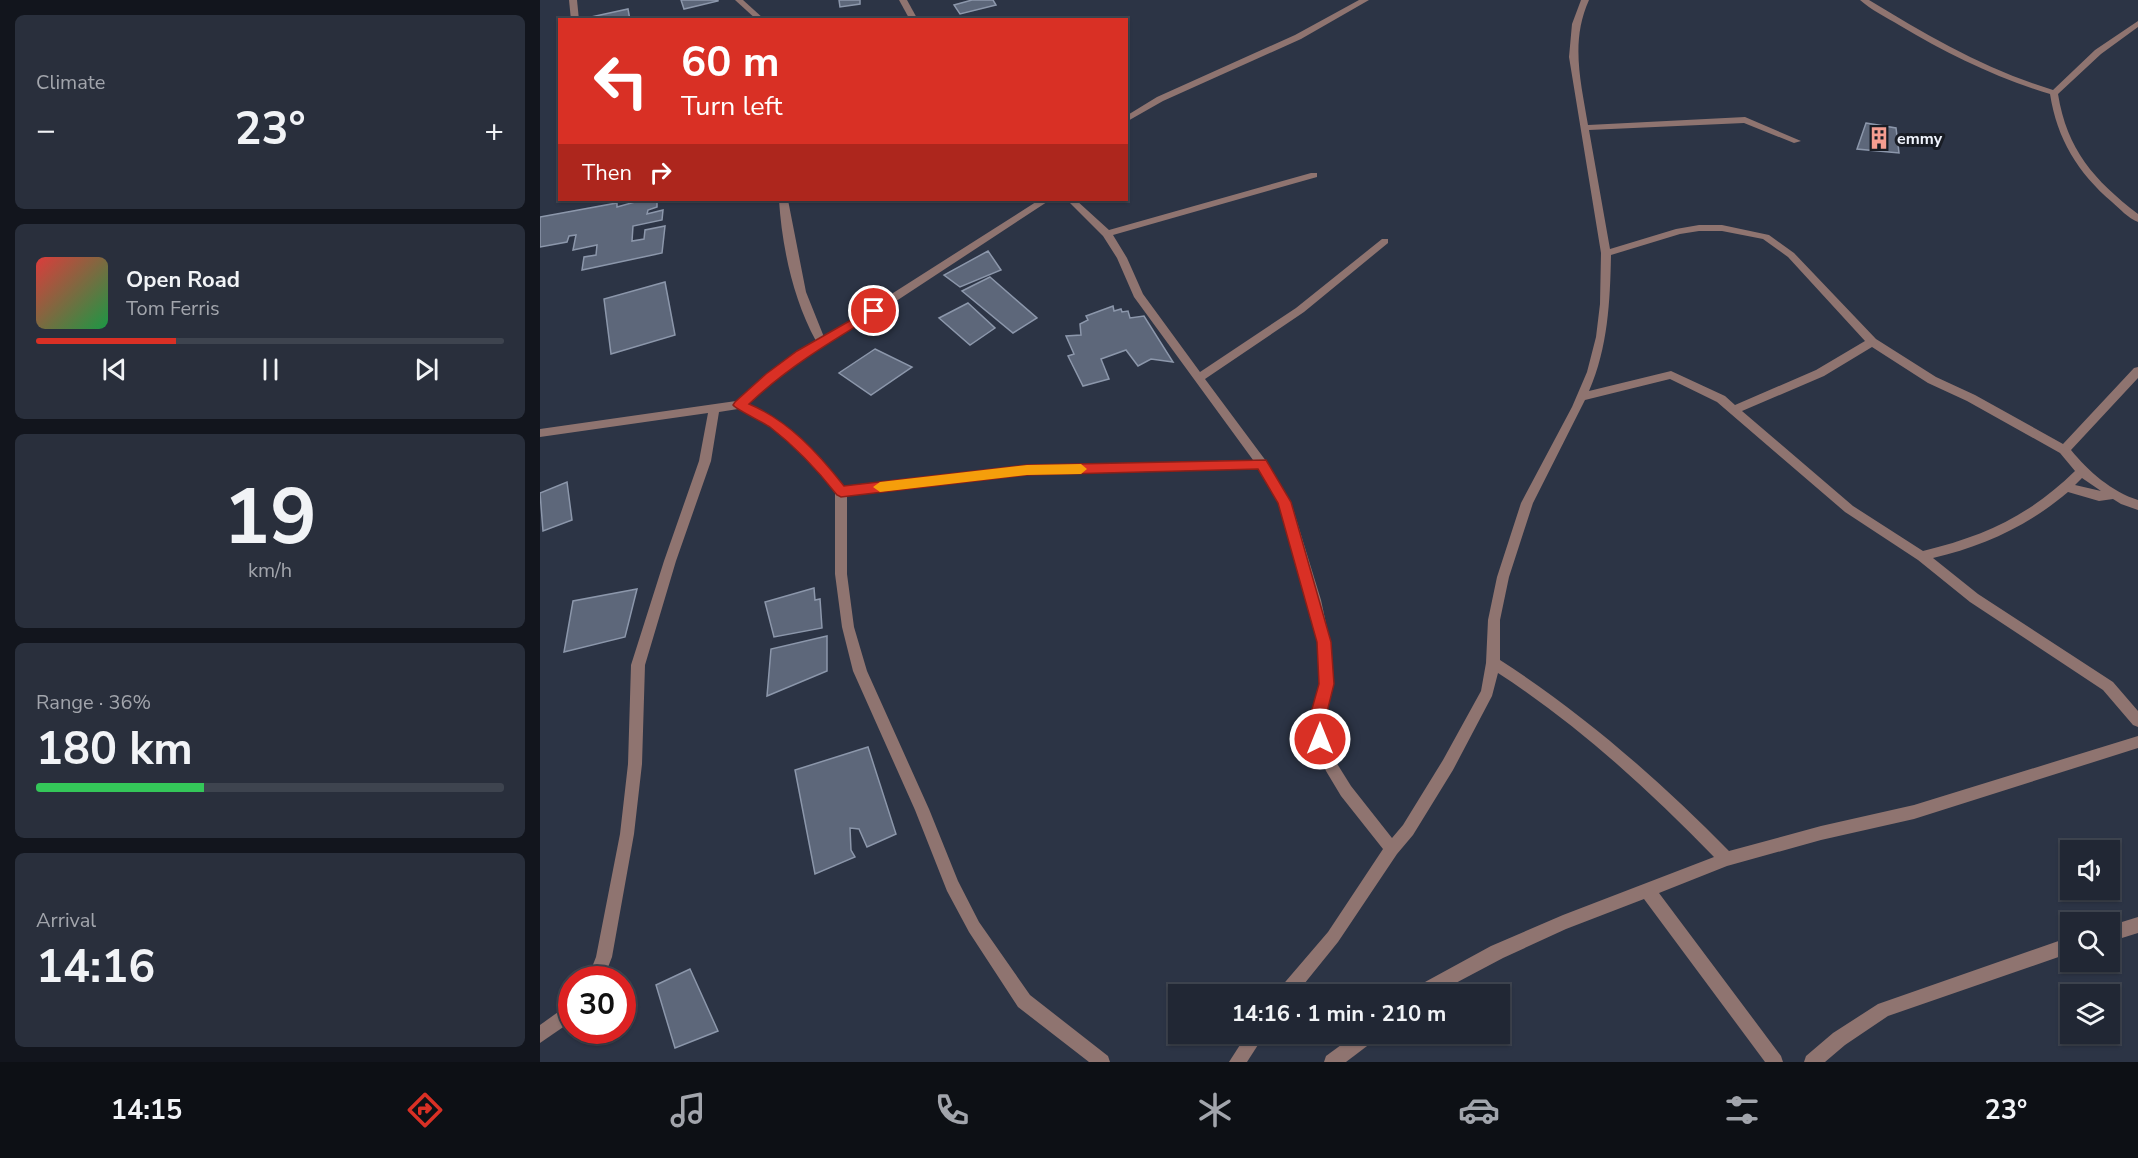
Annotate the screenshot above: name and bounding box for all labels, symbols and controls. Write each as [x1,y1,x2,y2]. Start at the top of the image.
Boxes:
text: 60 m [681,34,780,91]
icon: left [582,42,660,120]
text: Climate [36,69,105,96]
text: Turn left [681,88,782,125]
text: 23° [234,99,306,160]
text: − [36,108,56,153]
text: + [484,108,504,153]
building icon: emmy [1866,125,1892,151]
place label: emmy [1897,128,1943,150]
icon: right [644,156,677,189]
text: Then [582,158,632,188]
text: Open Road [126,265,240,295]
pin [848,285,899,336]
icon: arrive [857,294,890,327]
text: Tom Ferris [126,295,220,322]
icon: previous [98,353,131,386]
icon: pause [254,353,287,386]
icon: next [410,353,443,386]
text: 19 [223,464,317,571]
text: km/h [248,557,292,584]
text: Range · 36% [36,689,151,716]
position arrow [1288,707,1352,771]
text: 180 km [36,719,193,780]
map controls [2060,840,2120,1044]
button: sound [2060,840,2120,900]
text: Arrival [36,907,96,934]
button: search [2060,912,2120,972]
text: 14:16 [36,937,155,998]
speed limit sign: 30 [558,966,636,1044]
button: layers [2060,984,2120,1044]
text: 14:16 · 1 min · 210 m [1232,999,1446,1029]
icon: directions [404,1089,446,1131]
icon: music [667,1089,709,1131]
icon: phone [931,1089,973,1131]
icon: climate [1194,1089,1236,1131]
icon: car [1458,1089,1500,1131]
icon: filters [1721,1089,1763,1131]
text: 14:15 [111,1092,182,1129]
text: 23° [1985,1092,2027,1129]

